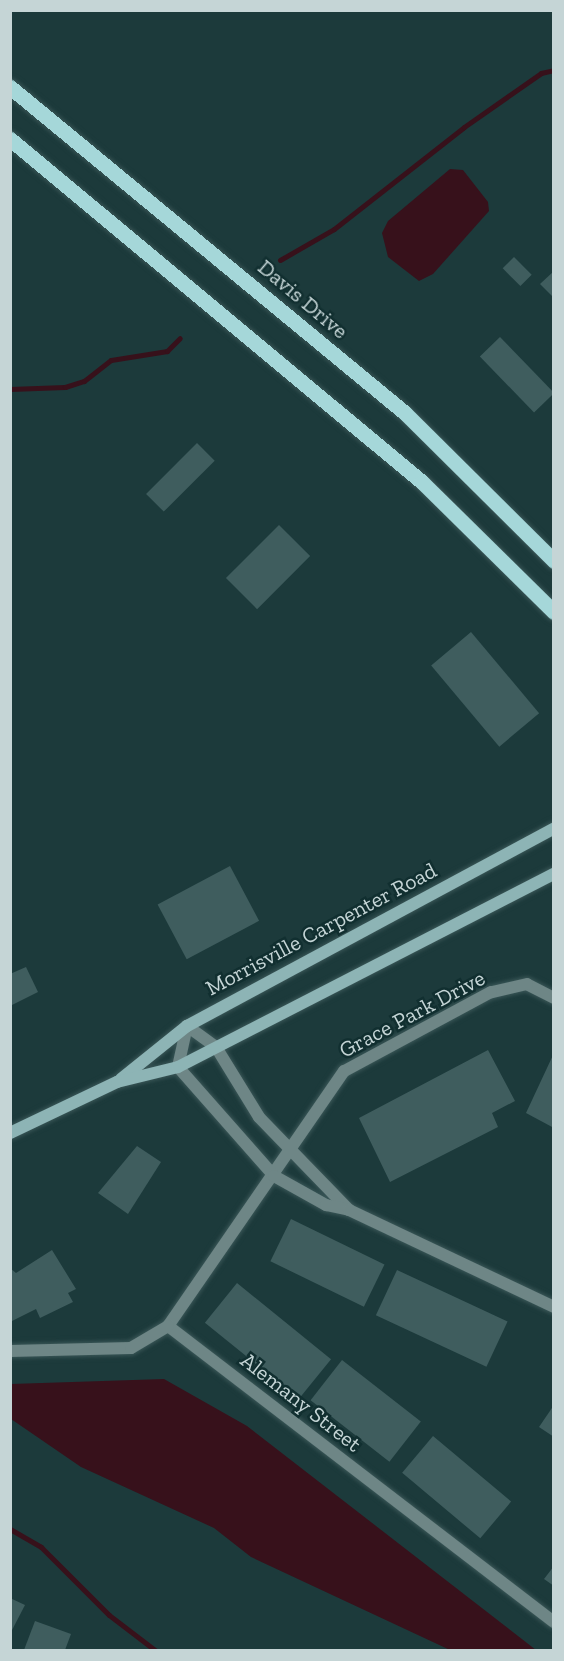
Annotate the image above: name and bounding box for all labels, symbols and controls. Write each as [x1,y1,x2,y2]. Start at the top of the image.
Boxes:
street label: Davis Drive [253,254,353,344]
street label: Morrisville Carpenter Road [201,857,441,1001]
street label: Grace Park Drive [335,965,489,1063]
street label: Alemany Street [235,1347,367,1457]

